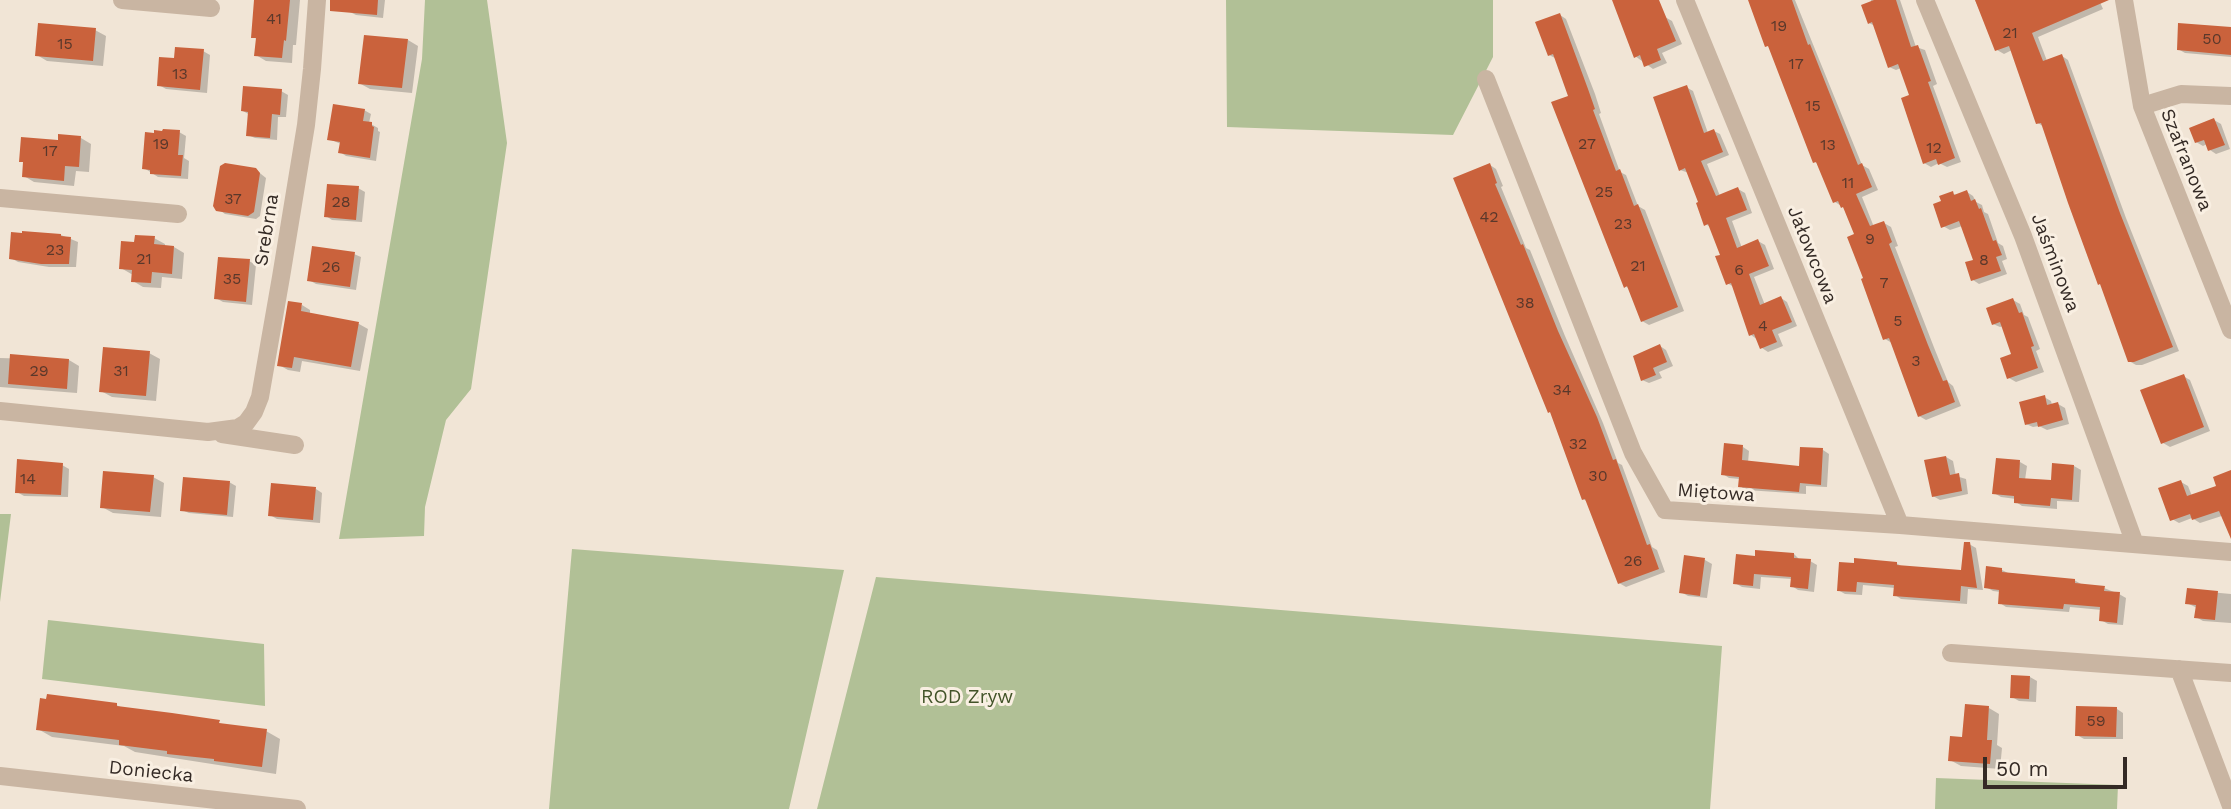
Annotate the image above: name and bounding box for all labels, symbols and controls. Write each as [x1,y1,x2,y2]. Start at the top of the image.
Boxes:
house number: 41 [266,9,282,29]
house number: 19 [1771,16,1787,36]
house number: 21 [2002,23,2018,43]
house number: 50 [2202,29,2222,49]
house number: 15 [57,34,73,54]
house number: 17 [1788,54,1804,74]
house number: 13 [172,64,188,84]
house number: 15 [1805,96,1821,116]
street label: Szafranowa [2155,106,2217,214]
house number: 19 [153,134,169,154]
house number: 27 [1578,134,1596,154]
house number: 13 [1820,135,1836,155]
house number: 12 [1926,138,1942,158]
house number: 17 [42,141,58,161]
house number: 11 [1842,173,1854,193]
house number: 25 [1595,182,1613,202]
house number: 37 [224,189,242,209]
street label: Srebrna [250,192,284,268]
house number: 28 [331,192,351,212]
street label: Jałowcowa [1782,203,1842,307]
house number: 42 [1479,207,1499,227]
street label: Jaśminowa [2026,211,2084,315]
house number: 23 [1614,214,1632,234]
house number: 9 [1865,229,1875,249]
house number: 23 [46,240,64,260]
house number: 21 [136,249,152,269]
house number: 8 [1979,250,1989,270]
house number: 21 [1630,256,1646,276]
house number: 26 [321,257,341,277]
house number: 6 [1734,260,1744,280]
house number: 35 [223,269,241,289]
house number: 7 [1880,273,1888,293]
house number: 38 [1515,293,1535,313]
house number: 5 [1893,311,1903,331]
house number: 4 [1758,316,1768,336]
house number: 3 [1911,351,1921,371]
house number: 29 [29,361,49,381]
house number: 31 [113,361,129,381]
house number: 34 [1552,380,1572,400]
house number: 32 [1569,434,1587,454]
house number: 30 [1588,466,1608,486]
house number: 14 [20,469,36,489]
street label: Miętowa [1677,479,1755,507]
house number: 26 [1623,551,1643,571]
park label: ROD Zryw [921,686,1013,708]
house number: 59 [2086,711,2106,731]
scale bar [1986,742,2130,786]
street label: Doniecka [108,756,194,788]
text: 50 m [1996,756,2048,781]

